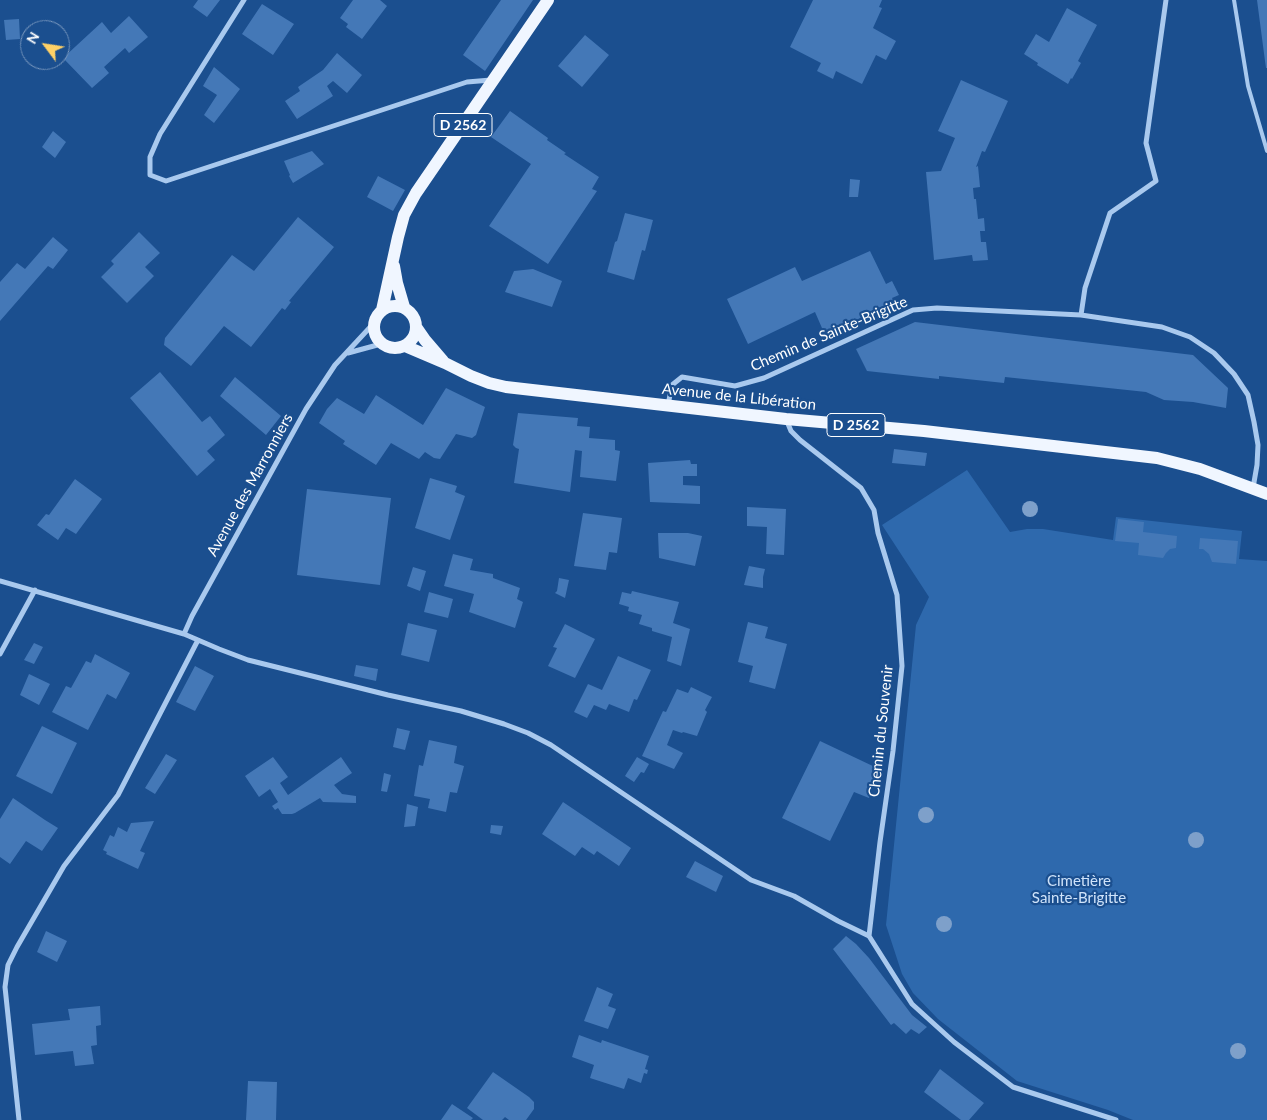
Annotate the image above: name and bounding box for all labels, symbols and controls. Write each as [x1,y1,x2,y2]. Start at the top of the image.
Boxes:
north arrow [20,20,70,70]
text: N [23,29,43,47]
road number: D 2562 [434,114,492,136]
street label: Chemin de Sainte-Brigitte [748,293,910,375]
street label: Avenue de la Libération [661,380,817,414]
street label: Avenue des Marronniers [203,410,297,560]
road number: D 2562 [827,414,885,436]
street label: Chemin du Souvenir [865,664,897,798]
park label: Cimetière Sainte-Brigitte [1032,872,1126,907]

